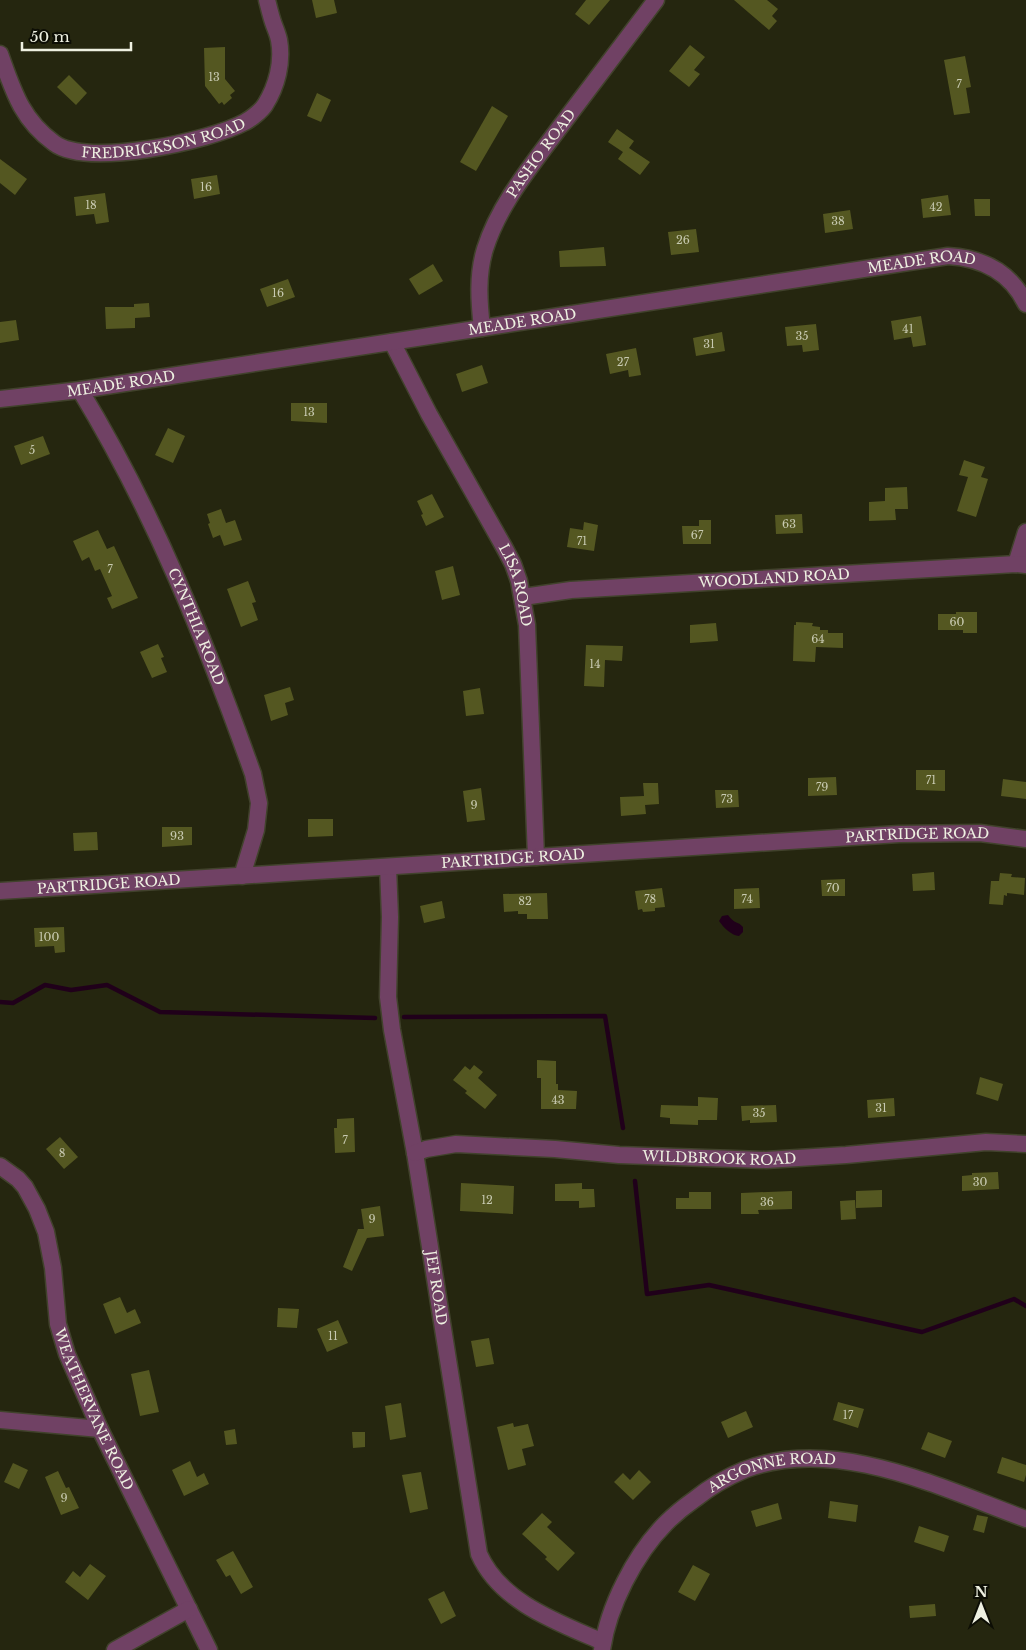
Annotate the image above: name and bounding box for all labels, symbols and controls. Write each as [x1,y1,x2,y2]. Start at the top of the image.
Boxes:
scale bar [22,20,131,52]
text: 50 m [30,27,70,46]
house number: 13 [208,70,220,84]
house number: 7 [956,77,962,91]
street label: PASHO ROAD [503,106,579,201]
street label: FREDRICKSON ROAD [81,114,249,162]
house number: 16 [200,180,212,194]
house number: 18 [85,198,97,212]
house number: 42 [929,200,943,214]
house number: 38 [831,214,845,228]
house number: 26 [676,233,690,247]
street label: MEADE ROAD [866,246,978,277]
house number: 16 [272,286,284,300]
street label: MEADE ROAD [467,304,578,339]
house number: 41 [902,322,914,336]
house number: 35 [795,329,809,343]
house number: 31 [703,337,715,351]
house number: 27 [617,355,630,369]
street label: MEADE ROAD [66,366,176,400]
house number: 13 [303,405,315,419]
house number: 5 [29,443,35,457]
house number: 63 [782,517,796,531]
house number: 67 [691,528,704,542]
house number: 71 [577,534,587,548]
street label: LISA ROAD [495,540,536,628]
house number: 7 [107,562,113,576]
street label: CYNTHIA ROAD [164,565,228,688]
street label: WOODLAND ROAD [697,565,850,592]
house number: 60 [950,615,965,629]
house number: 64 [811,632,825,646]
house number: 14 [589,657,601,671]
house number: 71 [926,773,936,787]
house number: 79 [816,780,828,794]
house number: 73 [721,792,733,806]
house number: 9 [470,798,478,812]
street label: PARTRIDGE ROAD [845,824,990,846]
house number: 93 [170,829,184,843]
street label: PARTRIDGE ROAD [441,845,585,872]
street label: PARTRIDGE ROAD [36,871,181,898]
house number: 70 [826,881,840,895]
house number: 78 [644,892,656,906]
house number: 74 [741,892,753,906]
house number: 82 [518,894,532,908]
house number: 100 [39,930,59,944]
house number: 43 [551,1093,565,1107]
house number: 31 [875,1101,887,1115]
house number: 35 [752,1106,766,1120]
house number: 7 [342,1133,348,1147]
house number: 8 [59,1146,65,1160]
street label: WILDBROOK ROAD [641,1147,797,1169]
house number: 30 [973,1175,987,1189]
house number: 12 [481,1193,493,1207]
house number: 36 [760,1195,774,1209]
house number: 9 [368,1212,376,1226]
street label: JEF ROAD [421,1247,451,1327]
street label: WEATHERVANE ROAD [50,1325,138,1493]
house number: 11 [328,1329,338,1343]
house number: 17 [843,1408,854,1422]
street label: ARGONNE ROAD [703,1449,837,1497]
house number: 9 [60,1491,68,1505]
north arrow [956,1580,1006,1630]
text: N [974,1583,988,1601]

